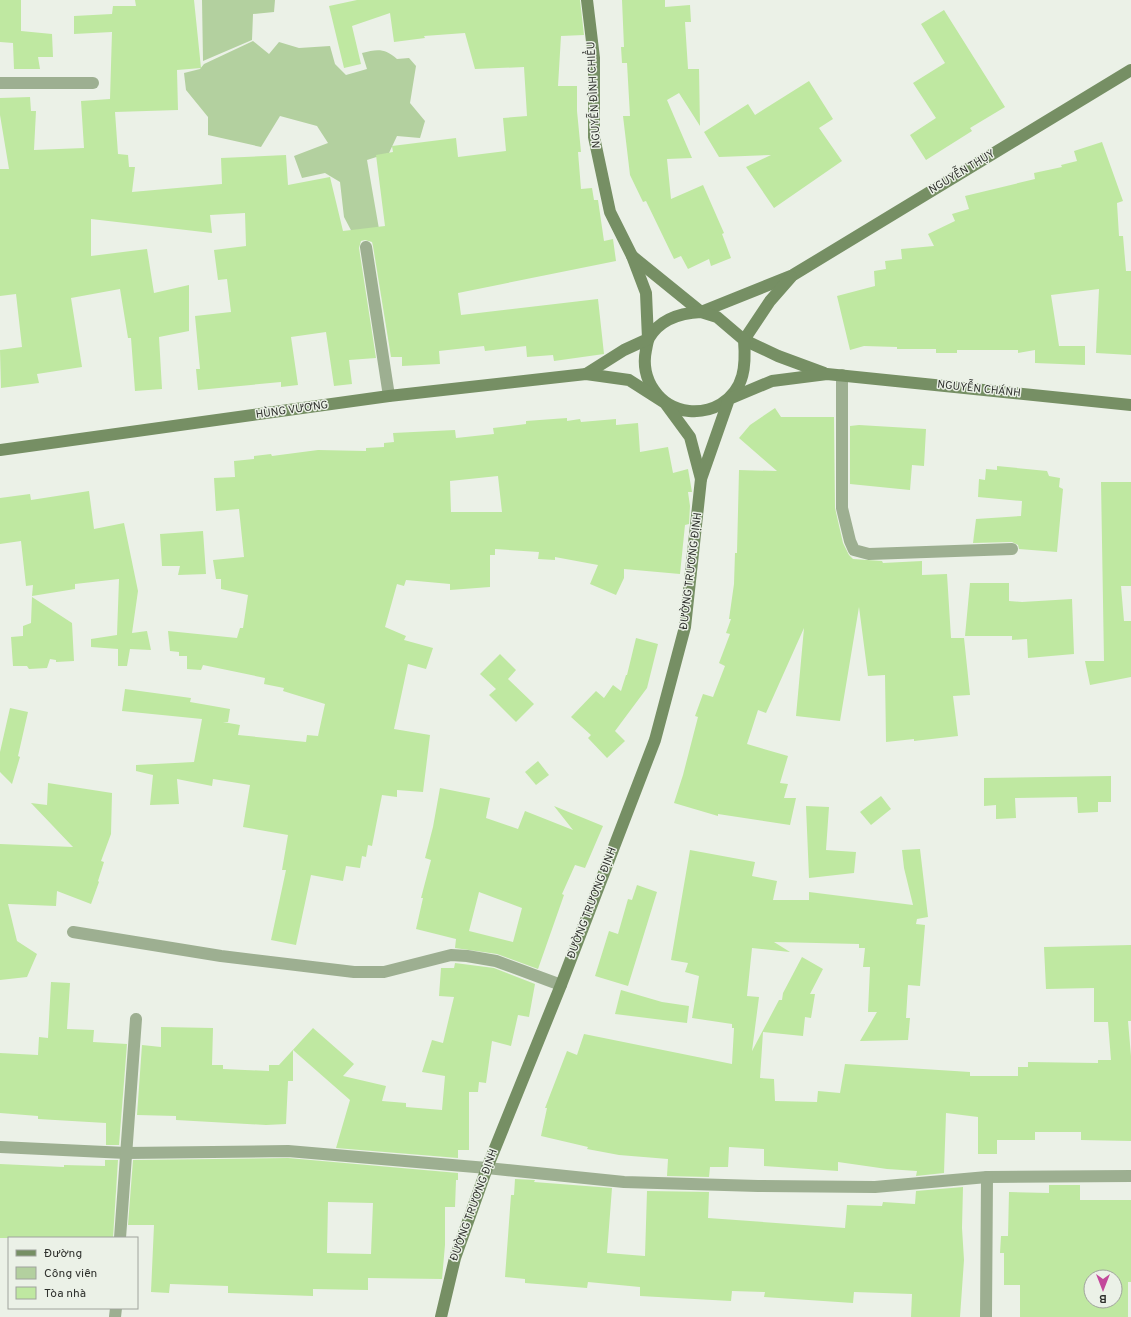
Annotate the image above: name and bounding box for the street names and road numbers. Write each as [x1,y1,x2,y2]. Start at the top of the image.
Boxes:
street label: NGUYỄN ĐÌNH CHIỂU [581,41,604,149]
street label: NGUYỄN THỤY [925,144,998,197]
street label: NGUYỄN CHÁNH [937,375,1022,400]
street label: HÙNG VƯƠNG [255,397,329,422]
street label: ĐƯỜNG TRƯƠNG ĐỊNH [676,511,705,630]
street label: ĐƯỜNG TRƯƠNG ĐỊNH [563,845,620,961]
street label: ĐƯỜNG TRƯƠNG ĐỊNH [446,1147,501,1263]

